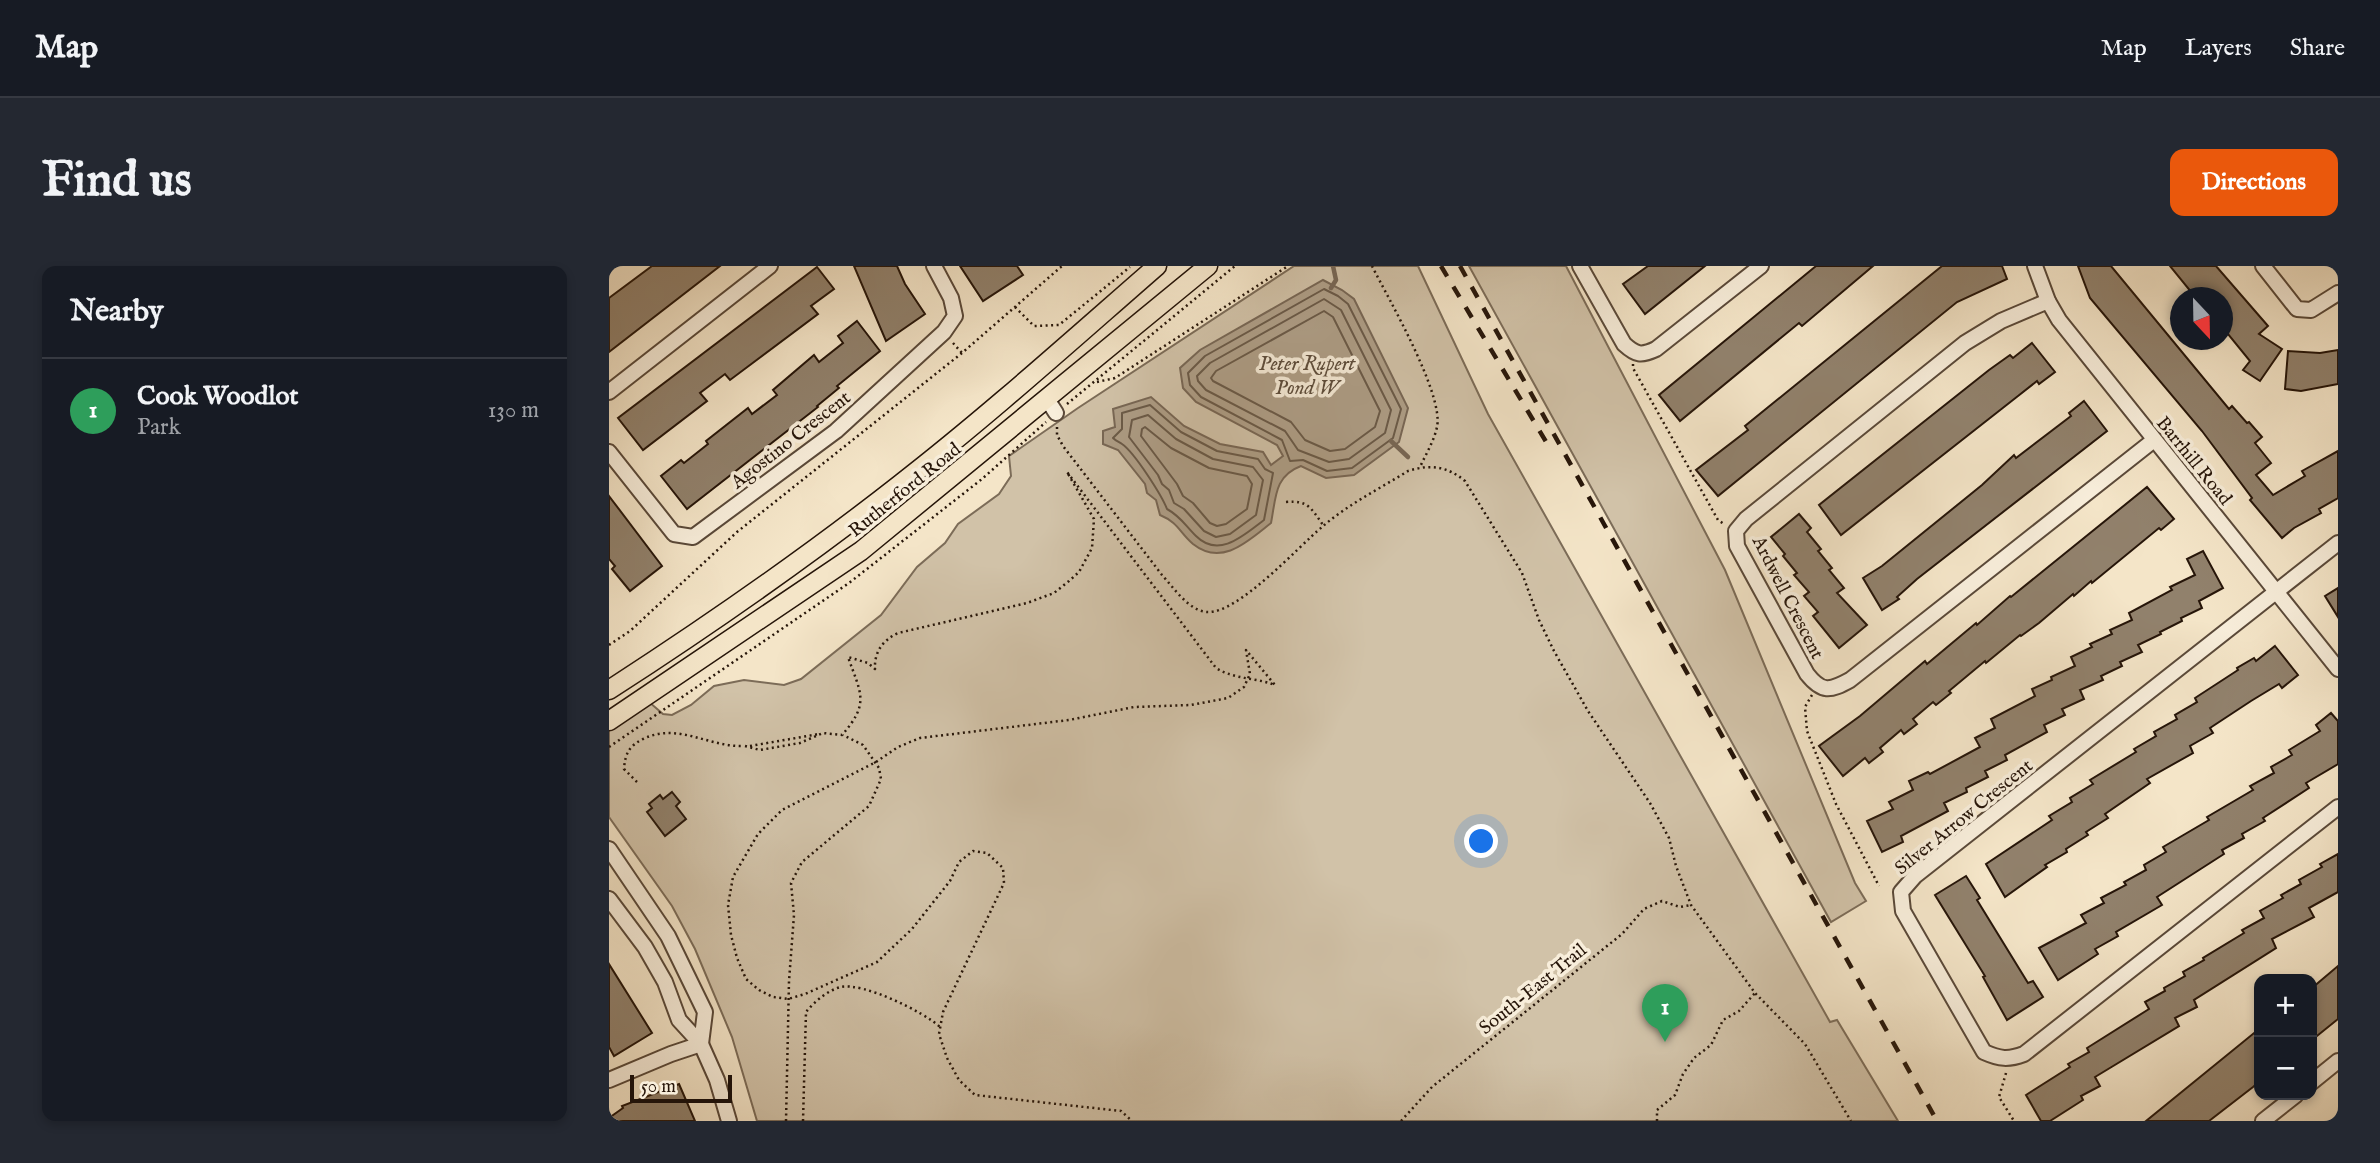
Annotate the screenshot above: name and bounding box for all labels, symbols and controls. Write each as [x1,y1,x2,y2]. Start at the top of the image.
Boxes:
text: Map [35,27,98,69]
text: Map [2101,33,2147,64]
text: Layers [2185,33,2252,64]
text: Share [2290,33,2345,64]
button: Directions [2170,149,2338,216]
text: Find us [42,151,192,213]
north arrow [2170,287,2233,350]
text: Nearby [70,293,163,331]
water label: Peter Rupert Pond W [1259,351,1357,402]
text: Cook Woodlot [137,380,298,413]
street label: Agostino Crescent [726,386,856,495]
text: 1 [89,396,97,425]
text: 130 m [488,396,539,425]
street label: Barrhill Road [2150,412,2237,511]
text: Park [137,413,181,442]
street label: Rutherford Road [844,437,967,543]
street label: Ardwell Crescent [1745,532,1829,664]
street label: Silver Arrow Crescent [1890,754,2039,881]
your location [1464,824,1498,858]
street label: South-East Trail [1474,938,1593,1040]
map controls [2254,974,2317,1100]
button: + [2254,974,2317,1037]
pin: 1 [1642,984,1688,1042]
button: − [2254,1037,2317,1100]
scale bar [630,1072,731,1104]
text: 50 m [641,1075,676,1099]

